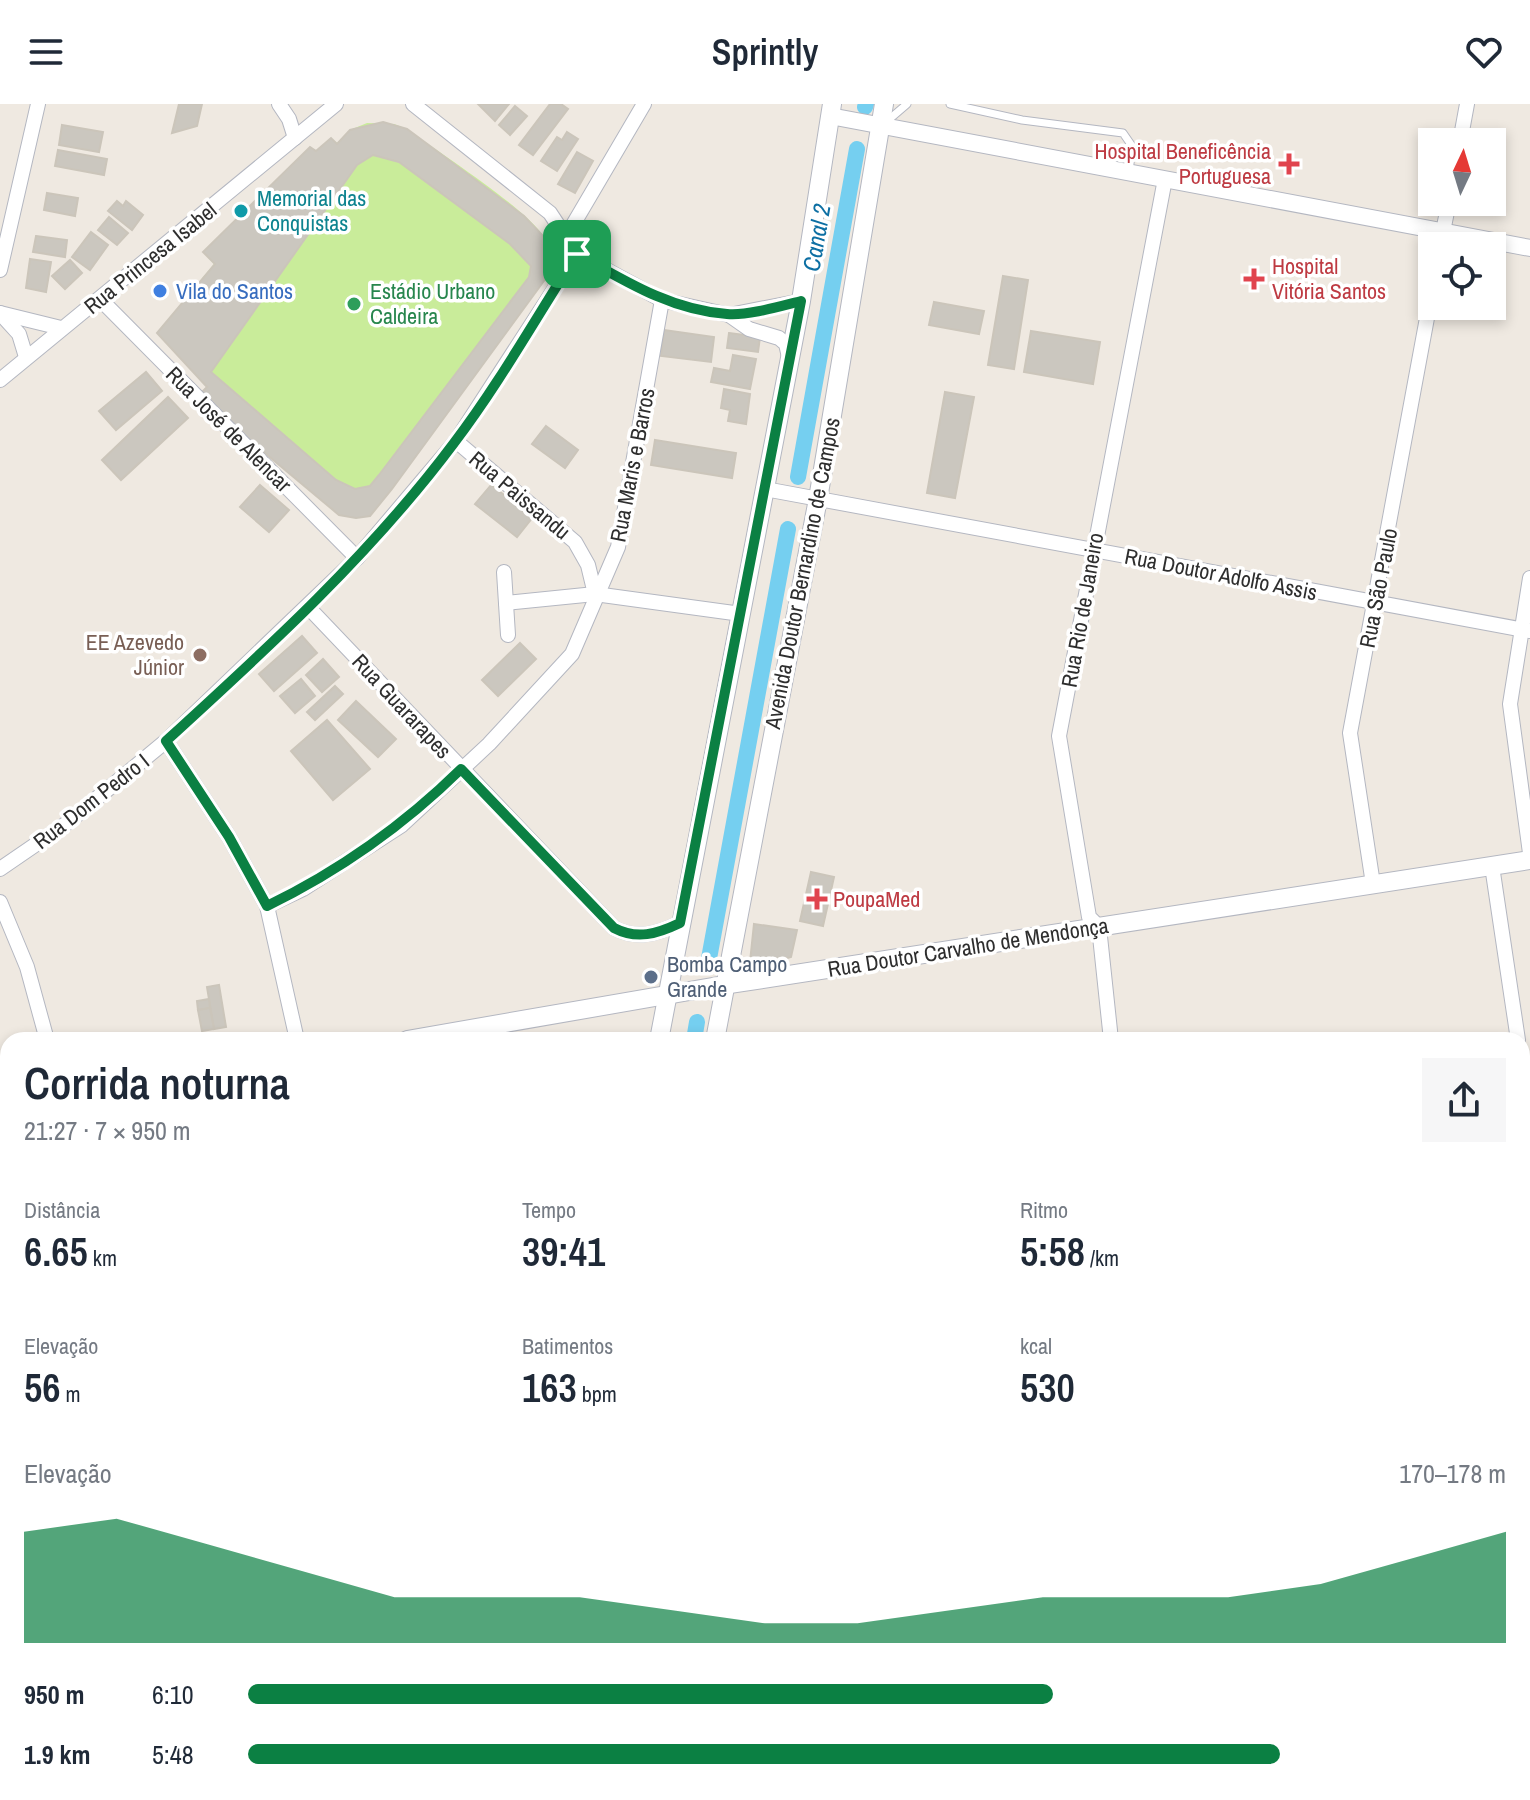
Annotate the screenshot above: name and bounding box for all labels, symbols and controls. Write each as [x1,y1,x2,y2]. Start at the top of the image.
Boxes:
text: Sprintly [712,28,818,76]
icon: menu [24,30,68,74]
icon: heart [1462,30,1506,74]
north arrow [1418,128,1506,216]
map controls [1418,128,1506,320]
place label: Hospital Beneficência Portuguesa [1094,136,1271,191]
marker: Hospital Beneficência Portuguesa [1278,153,1300,175]
place label: Memorial das Conquistas [257,183,366,238]
street label: Rua Princesa Isabel [77,195,223,321]
marker: Memorial das Conquistas [232,202,250,220]
water label: Canal 2 [794,202,838,274]
pin [543,220,611,288]
icon: arrive [555,232,599,276]
button: locate [1418,232,1506,320]
place label: Hospital Vitória Santos [1272,251,1386,306]
marker: Hospital Vitória Santos [1243,268,1265,290]
place label: Vila do Santos [176,276,293,306]
place label: Estádio Urbano Caldeira [370,276,495,331]
marker: Vila do Santos [151,282,169,300]
marker: Estádio Urbano Caldeira [345,295,363,313]
street label: Rua José de Alencar [160,360,298,498]
street label: Rua Maris e Barros [602,385,662,545]
street label: Avenida Doutor Bernardino de Campos [757,415,847,732]
street label: Rua Paissandu [463,444,577,546]
street label: Rua São Paulo [1352,526,1404,650]
street label: Rua Rio de Janeiro [1054,530,1110,690]
street label: Rua Doutor Adolfo Assis [1122,541,1320,607]
place label: EE Azevedo Júnior [86,627,184,682]
marker: EE Azevedo Júnior [191,646,209,664]
street label: Rua Guararapes [346,647,458,765]
street label: Rua Dom Pedro I [27,746,155,856]
place label: PoupaMed [833,884,920,914]
marker: PoupaMed [808,890,826,908]
street label: Rua Doutor Carvalho de Mendonça [826,910,1110,984]
place label: Bomba Campo Grande [667,949,787,1004]
marker: Bomba Campo Grande [642,968,660,986]
text: Corrida noturna [24,1053,290,1113]
button: share [1422,1058,1506,1142]
text: 21:27 · 7 × 950 m [24,1113,191,1148]
text: Distância [24,1195,100,1225]
text: Tempo [522,1195,576,1225]
text: Ritmo [1020,1195,1068,1225]
text: 6.65 [24,1225,88,1278]
text: 39:41 [522,1225,605,1278]
text: 5:58 [1020,1225,1085,1278]
text: km [88,1243,117,1273]
text: /km [1085,1243,1119,1273]
text: Elevação [24,1331,98,1361]
text: Batimentos [522,1331,613,1361]
text: kcal [1020,1331,1052,1361]
text: 56 [24,1361,60,1414]
text: 163 [522,1361,577,1414]
text: 530 [1020,1361,1075,1414]
text: m [60,1379,81,1409]
text: bpm [577,1379,617,1409]
text: Elevação [24,1456,112,1491]
text: 170–178 m [1399,1456,1506,1491]
text: 950 m [24,1677,84,1712]
text: 6:10 [152,1677,194,1712]
text: 1.9 km [24,1737,90,1772]
text: 5:48 [152,1737,194,1772]

